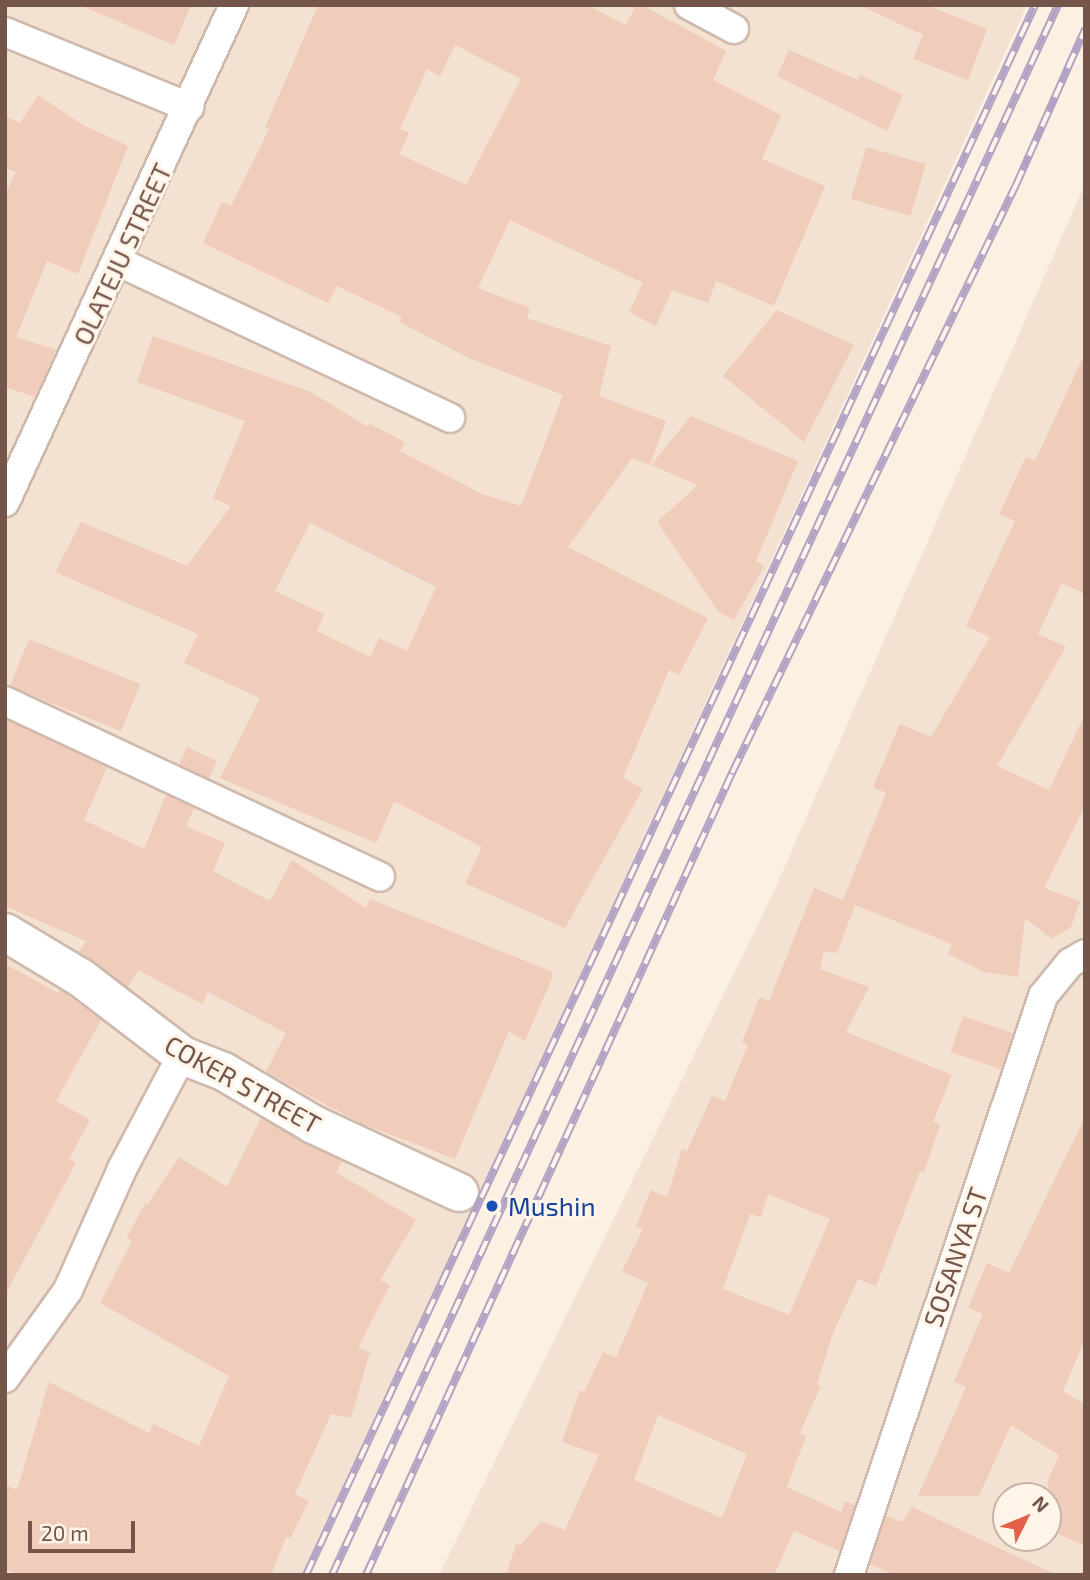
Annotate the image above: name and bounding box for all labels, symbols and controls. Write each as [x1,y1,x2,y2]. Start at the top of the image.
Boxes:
street label: OLATEJU STREET [66,158,178,350]
street label: COKER STREET [160,1028,326,1140]
street label: SOSANYA ST [916,1183,994,1331]
place label: Mushin [508,1190,595,1222]
marker: Mushin [482,1196,502,1216]
north arrow [992,1482,1062,1552]
text: N [1028,1491,1054,1517]
scale bar [32,1506,138,1550]
text: 20 m [41,1520,89,1545]

